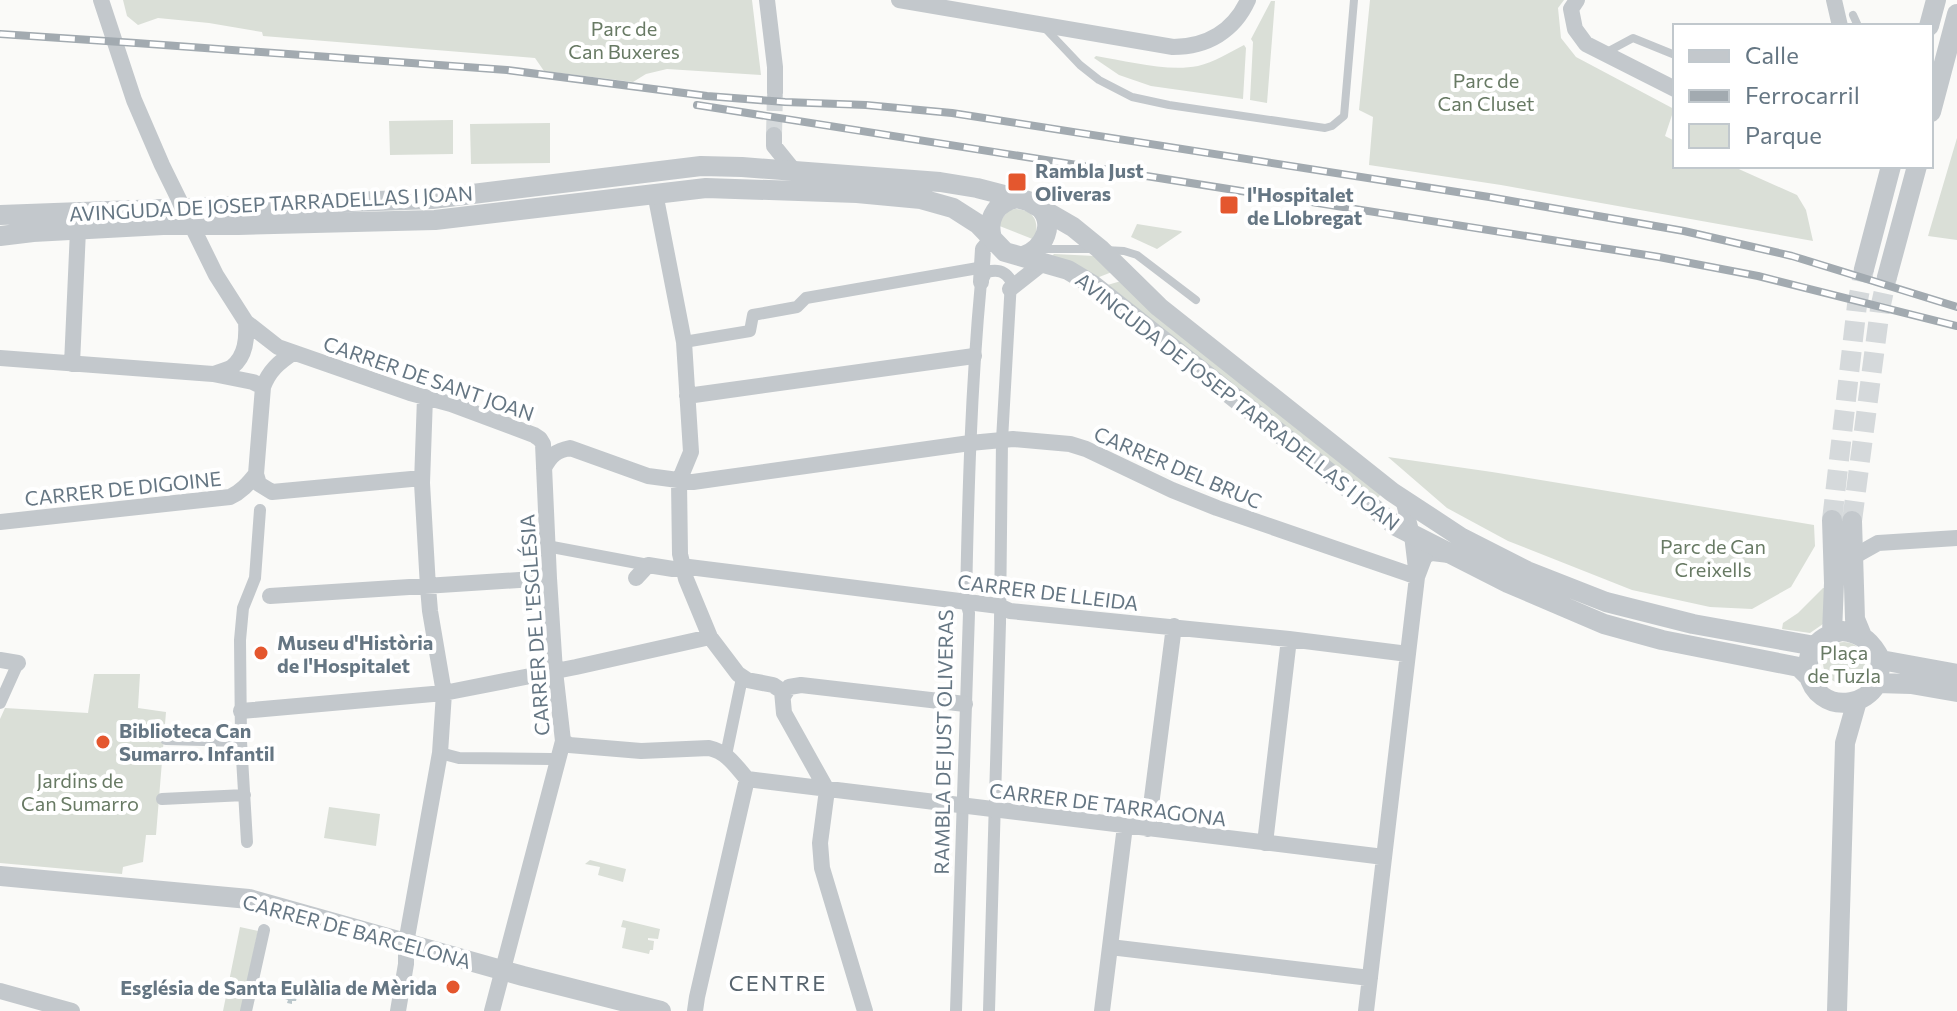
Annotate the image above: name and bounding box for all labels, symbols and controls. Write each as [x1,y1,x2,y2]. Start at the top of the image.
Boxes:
park label: Parc de Can Buxeres [568,16,680,63]
legend [1673,24,1933,168]
text: Calle [1745,40,1799,69]
park label: Parc de Can Cluset [1437,68,1535,115]
text: Ferrocarril [1745,80,1860,109]
text: Parque [1745,120,1822,149]
place label: Rambla Just Oliveras [1035,158,1144,205]
marker: Rambla Just Oliveras [1006,171,1028,193]
street label: AVINGUDA DE JOSEP TARRADELLAS I JOAN [68,180,474,226]
place label: l'Hospitalet de Llobregat [1247,182,1362,229]
marker: l'Hospitalet de Llobregat [1218,194,1240,216]
street label: AVINGUDA DE JOSEP TARRADELLAS I JOAN [1071,267,1405,535]
street label: CARRER DE SANT JOAN [320,331,538,425]
street label: CARRER DEL BRUC [1091,421,1265,513]
street label: CARRER DE DIGOINE [23,466,223,510]
street label: CARRER DE L'ESGLÉSIA [514,513,554,737]
park label: Parc de Can Creixells [1660,534,1766,581]
street label: CARRER DE LLEIDA [956,569,1140,615]
street label: RAMBLA DE JUST OLIVERAS [929,609,957,875]
place label: Museu d'Història de l'Hospitalet [277,630,433,677]
park label: Plaça de Tuzla [1807,640,1881,687]
marker: Museu d'Història de l'Hospitalet [252,644,270,662]
place label: Biblioteca Can Sumarro. Infantil [119,718,275,765]
marker: Biblioteca Can Sumarro. Infantil [94,733,112,751]
park label: Jardins de Can Sumarro [21,768,139,815]
street label: CARRER DE TARRAGONA [988,778,1228,830]
street label: CARRER DE BARCELONA [240,889,474,973]
district label: CENTRE [729,969,827,996]
place label: Església de Santa Eulàlia de Mèrida [120,975,437,999]
marker: Església de Santa Eulàlia de Mèrida [444,978,462,996]

